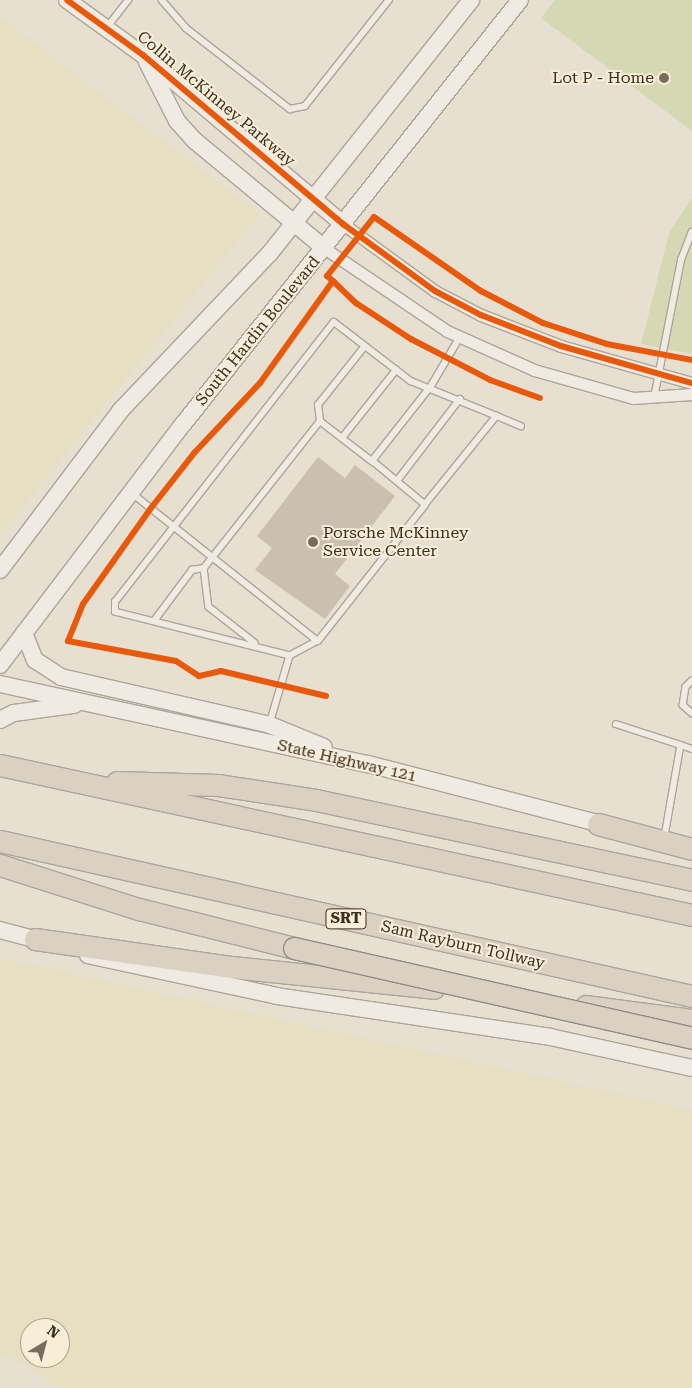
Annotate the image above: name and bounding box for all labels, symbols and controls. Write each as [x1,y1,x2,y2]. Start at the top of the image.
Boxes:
street label: Collin McKinney Parkway [133,27,299,171]
place label: Lot P - Home [552,68,654,88]
marker: Lot P - Home [658,72,670,84]
street label: South Hardin Boulevard [192,252,324,410]
place label: Porsche McKinney Service Center [323,523,468,561]
marker: Porsche McKinney Service Center [307,536,319,548]
street label: State Highway 121 [276,736,418,786]
road number: SRT [325,906,367,932]
street label: Sam Rayburn Tollway [379,917,547,973]
north arrow [20,1318,70,1368]
text: N [44,1322,63,1341]

